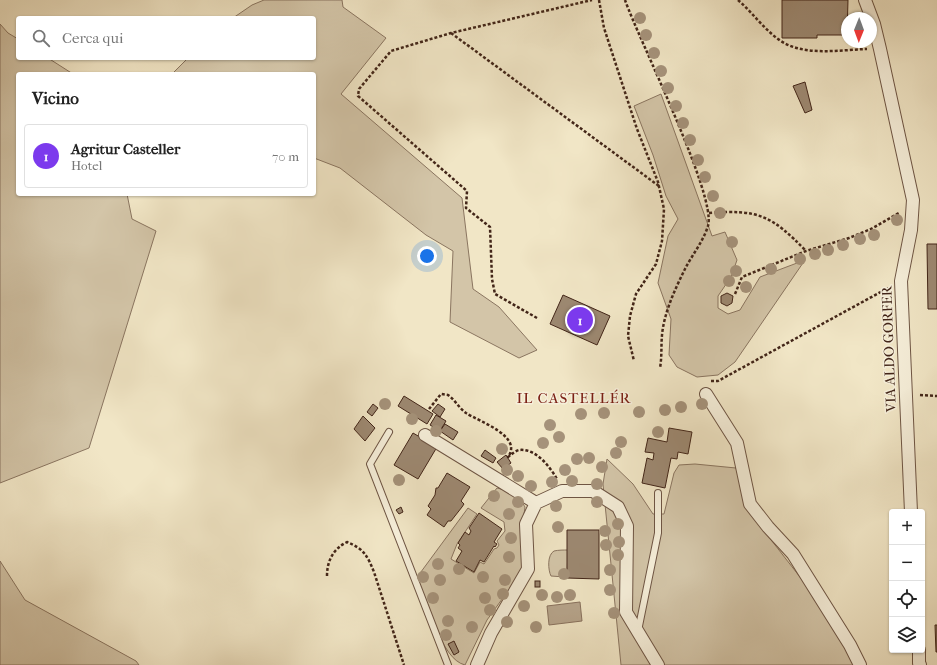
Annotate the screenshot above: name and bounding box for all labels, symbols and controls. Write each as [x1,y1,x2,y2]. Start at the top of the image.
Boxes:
north arrow [841,12,877,48]
search box [16,16,316,60]
icon: search [30,27,52,49]
text: Cerca qui [62,29,123,47]
text: Vicino [32,88,79,108]
text: Agritur Casteller [71,140,180,158]
text: 1 [44,149,48,164]
text: 70 m [272,149,299,164]
text: Hotel [71,158,102,173]
your location [417,246,437,266]
street label: VIA ALDO GORFER [878,285,900,413]
pin: 1 [567,305,593,335]
district label: IL CASTELLÉR [516,389,632,407]
map controls [889,509,925,653]
button: + [889,509,925,545]
button: − [889,545,925,581]
button: locate [889,581,925,617]
button: layers [889,617,925,653]

